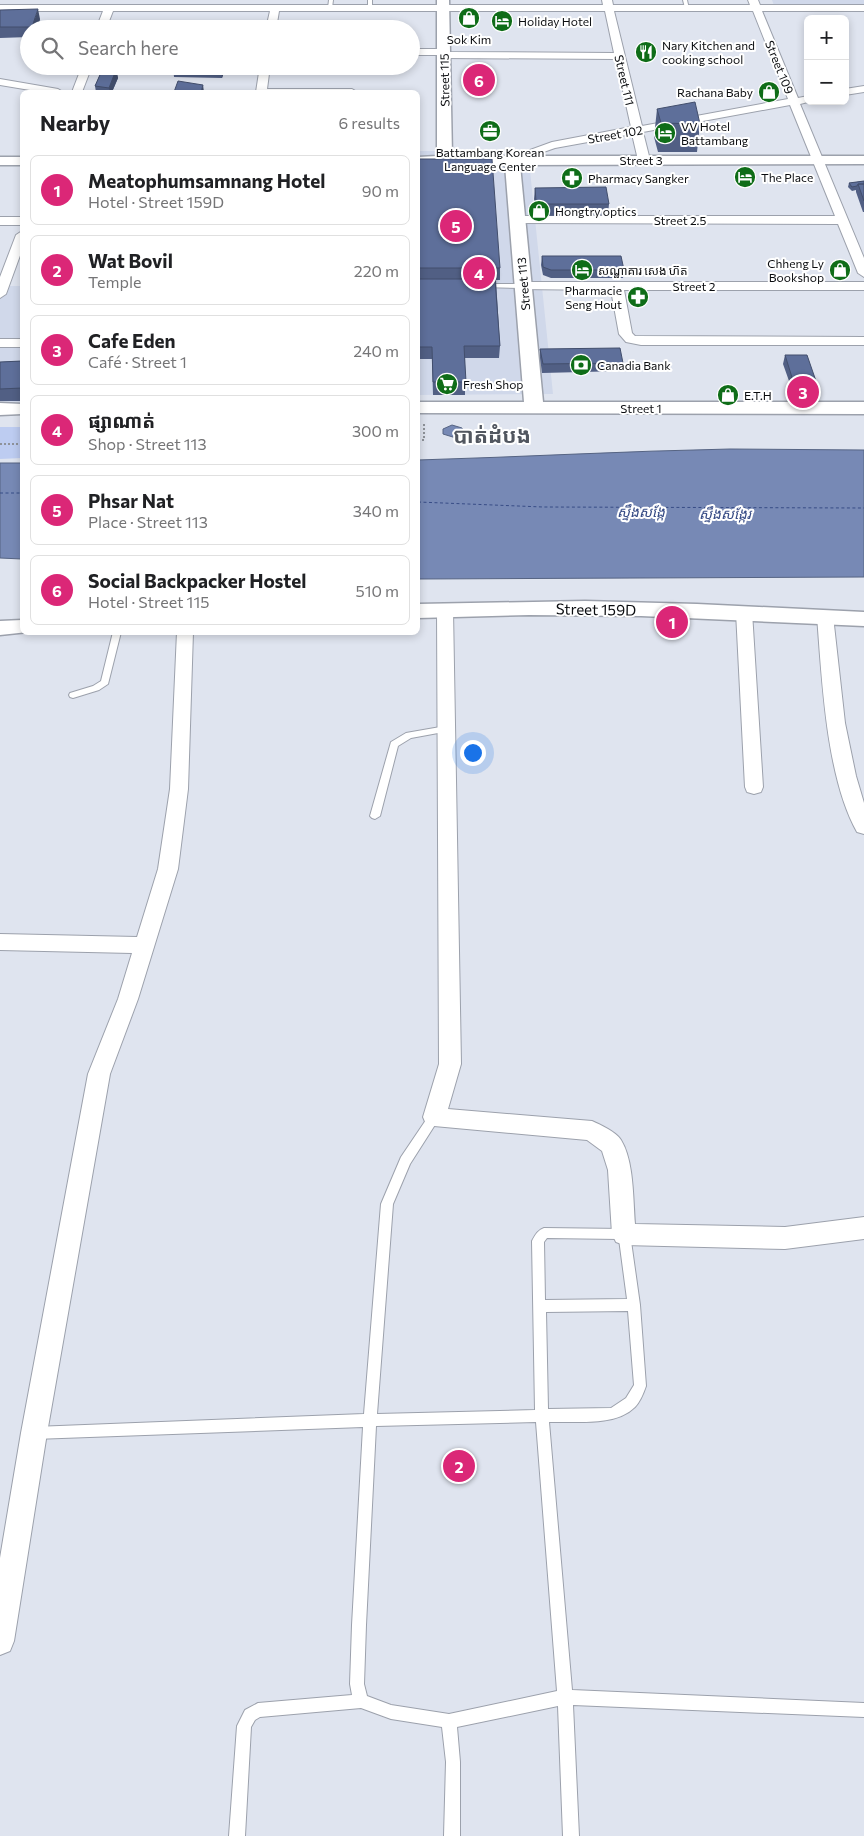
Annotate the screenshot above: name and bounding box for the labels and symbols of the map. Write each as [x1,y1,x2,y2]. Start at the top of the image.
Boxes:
shop icon: Sok Kim [457,6,481,30]
hotel icon: Holiday Hotel [490,9,514,33]
place label: Holiday Hotel [518,14,592,28]
place label: Sok Kim [447,32,491,46]
place label: Nary Kitchen and cooking school [662,38,755,66]
street label: Street 109 [763,38,797,96]
restaurant icon: Nary Kitchen and cooking school [634,40,658,64]
street label: Street 115 [437,53,451,107]
street label: Street 111 [612,53,638,107]
pin: 6 [463,61,495,99]
shop icon: Rachana Baby [757,80,781,104]
place label: Rachana Baby [677,85,753,99]
office icon: Battambang Korean Language Center [478,119,502,143]
place label: VV Hotel Battambang [681,119,749,147]
hotel icon: VV Hotel Battambang [653,121,677,145]
street label: Street 102 [586,122,644,146]
place label: Battambang Korean Language Center [436,145,544,173]
street label: Street 3 [619,153,663,167]
hotel icon: The Place [733,165,757,189]
pharmacy icon: Pharmacy Sangker [560,166,584,190]
place label: The Place [761,170,813,184]
place label: Pharmacy Sangker [588,171,689,185]
shop icon: Hongtry optics [527,199,551,223]
place label: Hongtry optics [555,204,636,218]
pin: 5 [440,207,472,245]
street label: Street 2.5 [654,213,706,227]
pin: 4 [463,254,495,292]
place label: Chheng Ly Bookshop [767,256,824,284]
street label: Street 113 [514,257,532,311]
hotel icon: សណ្ឋាគារ សេង ហ៊ត [570,258,594,282]
shop icon: Chheng Ly Bookshop [828,258,852,282]
place label: សណ្ឋាគារ សេង ហ៊ត [598,263,688,278]
street label: Street 2 [673,279,716,293]
place label: Pharmacie Seng Hout [564,283,622,311]
pharmacy icon: Pharmacie Seng Hout [626,285,650,309]
bank icon: Canadia Bank [569,353,593,377]
place label: Canadia Bank [597,358,671,372]
supermarket icon: Fresh Shop [435,372,459,396]
pin: 3 [787,373,819,411]
place label: Fresh Shop [463,377,523,391]
shop icon: E.T.H [716,383,740,407]
place label: E.T.H [744,388,772,402]
street label: Street 1 [620,401,662,415]
district label: បាត់ដំបង [453,422,531,447]
water label: ស្ទឹងសង្កែ [617,503,665,521]
water label: ស្ទឹងសង្កែរ [699,505,753,523]
street label: Street 159D [556,599,636,619]
pin: 1 [656,603,688,641]
your location [460,740,486,766]
pin: 2 [443,1447,475,1485]

